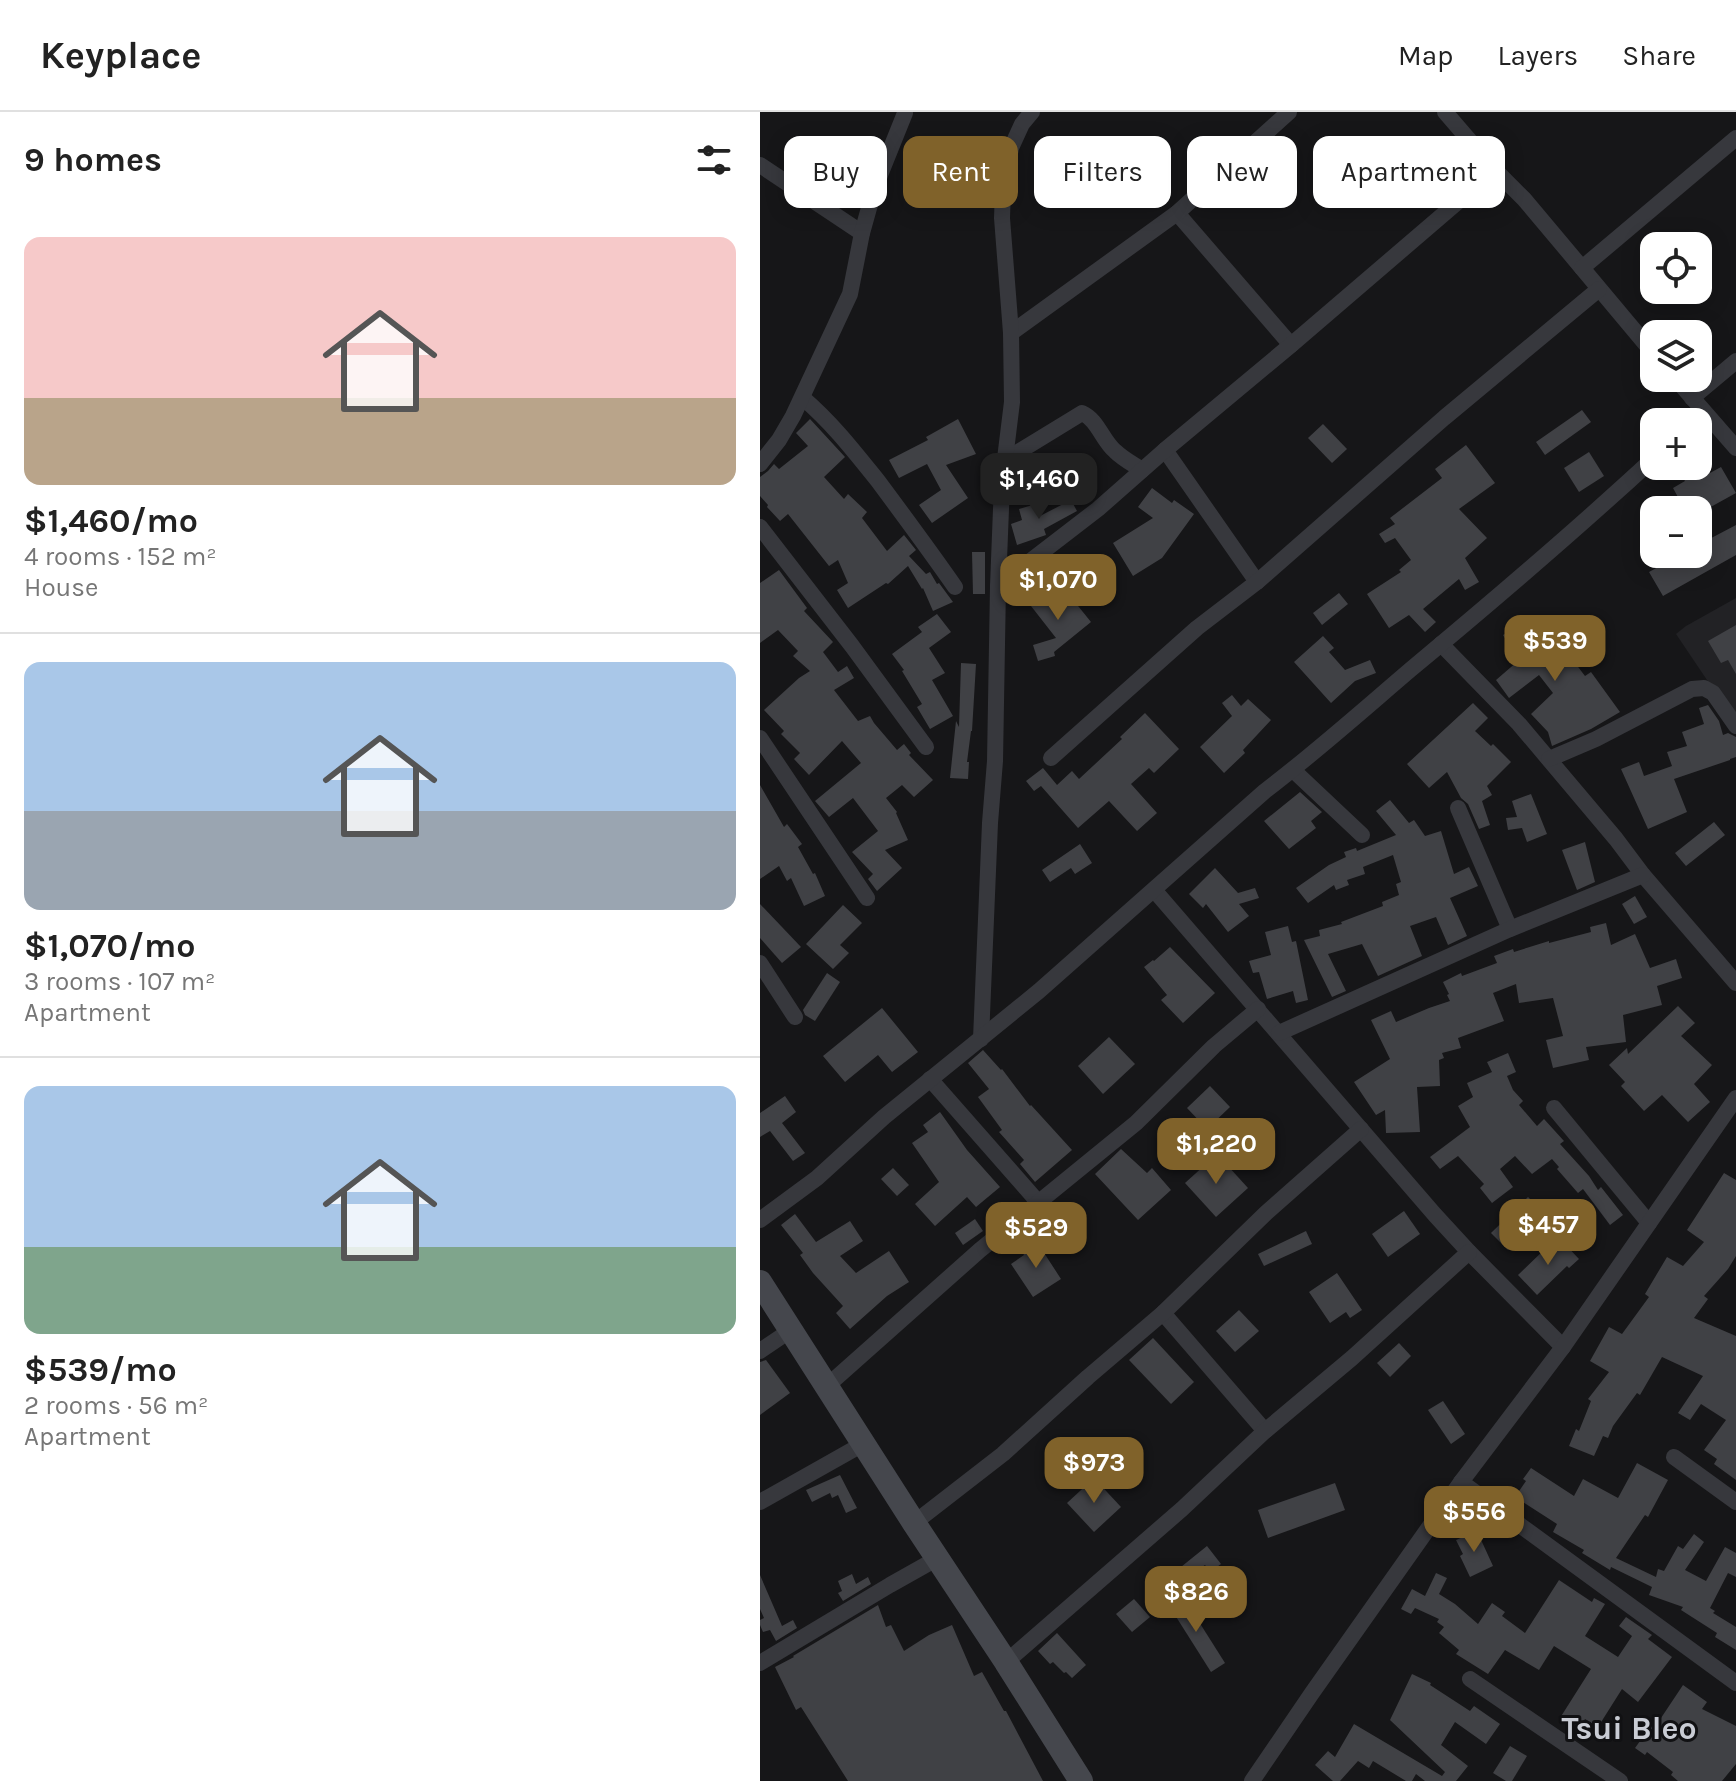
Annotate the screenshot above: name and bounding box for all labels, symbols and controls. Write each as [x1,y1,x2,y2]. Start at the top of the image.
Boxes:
text: Keyplace [40,33,201,78]
text: Map [1398,39,1453,72]
text: Layers [1497,39,1578,72]
text: Share [1622,39,1696,72]
chip: Buy [784,136,887,208]
chip: Rent [903,136,1018,208]
chip: Filters [1034,136,1171,208]
chip: New [1187,136,1297,208]
chip: Apartment [1313,136,1505,208]
icon: filters [692,138,736,182]
text: 9 homes [24,140,162,180]
map controls [1640,232,1712,568]
button: locate [1640,232,1712,304]
icon: home [308,289,452,433]
button: layers [1640,320,1712,392]
button: + [1640,408,1712,480]
pin: $1,460 [974,453,1104,521]
text: $1,460 [998,463,1080,494]
button: − [1640,496,1712,568]
text: $1,460/mo [24,501,198,541]
text: 4 rooms · 152 m² [24,541,217,572]
pin: $1,070 [993,554,1123,622]
text: $1,070 [1018,564,1098,595]
text: House [24,572,98,603]
pin: $539 [1508,615,1602,683]
text: $539 [1522,625,1588,656]
icon: home [308,714,452,858]
text: $1,070/mo [24,926,196,966]
text: 3 rooms · 107 m² [24,966,215,997]
text: Apartment [24,997,151,1028]
pin: $1,220 [1151,1118,1281,1186]
text: $1,220 [1175,1128,1257,1159]
icon: home [308,1138,452,1282]
pin: $457 [1501,1199,1595,1267]
pin: $529 [989,1202,1083,1270]
text: $457 [1517,1209,1579,1240]
text: $529 [1004,1212,1068,1243]
text: $539/mo [24,1350,177,1390]
text: 2 rooms · 56 m² [24,1390,209,1421]
text: Apartment [24,1421,151,1452]
pin: $973 [1047,1437,1141,1505]
text: $973 [1063,1447,1125,1478]
pin: $556 [1427,1486,1521,1554]
text: $556 [1442,1496,1506,1527]
pin: $826 [1149,1566,1243,1634]
text: $826 [1163,1576,1229,1607]
district label: Tsui Bleo [1562,1710,1697,1747]

